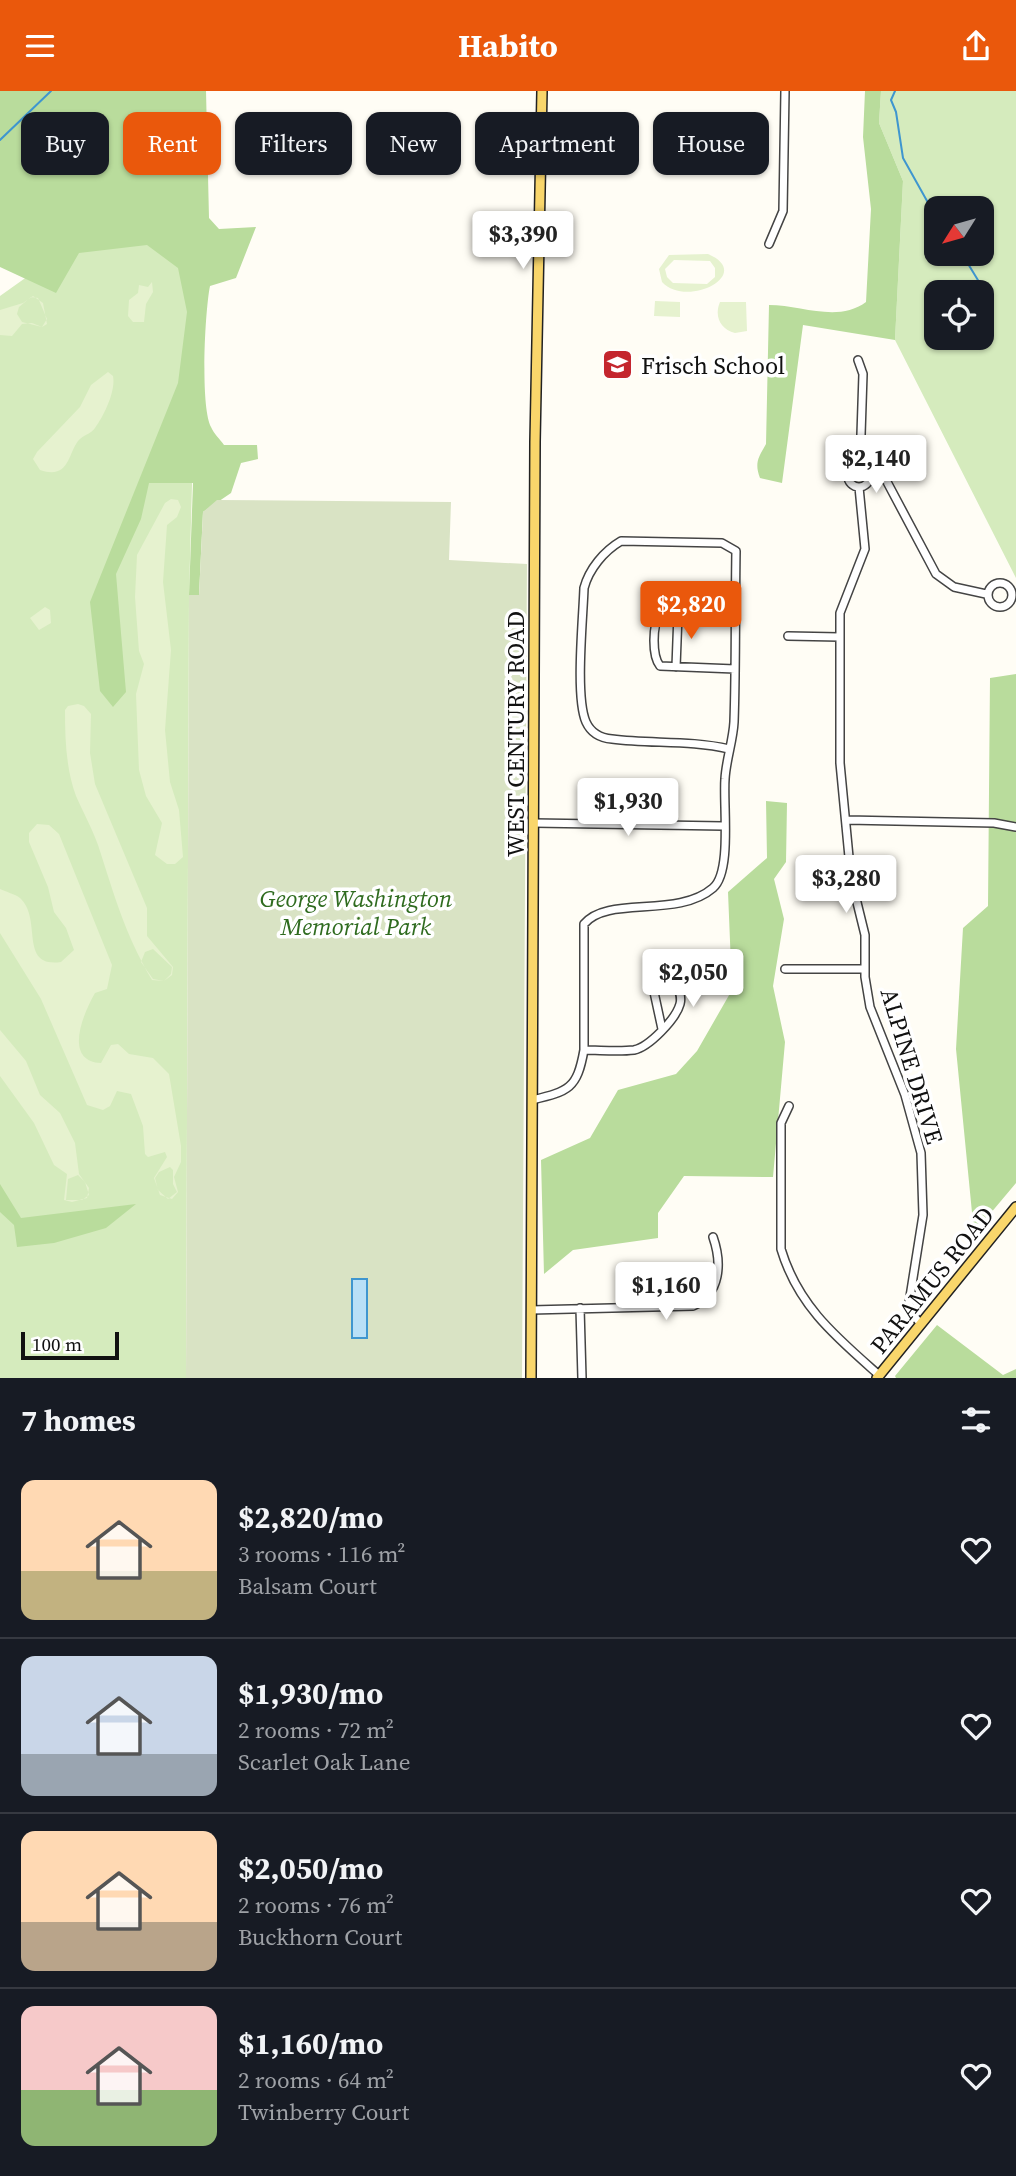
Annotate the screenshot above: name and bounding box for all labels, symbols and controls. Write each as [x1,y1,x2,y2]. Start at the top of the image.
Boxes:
text: Habito [458,24,558,68]
icon: menu [21,27,59,65]
icon: share [957,27,995,65]
chip: Buy [21,112,109,175]
chip: Rent [123,112,221,175]
chip: Filters [235,112,352,175]
chip: New [366,112,461,175]
chip: Apartment [475,112,639,175]
chip: House [653,112,769,175]
north arrow [924,196,994,266]
map controls [924,196,994,350]
pin: $3,390 [466,211,580,271]
text: $3,390 [488,218,558,250]
button: locate [924,280,994,350]
school or university icon: Frisch School [601,348,635,382]
place label: Frisch School [641,349,785,382]
pin: $2,140 [819,435,933,495]
text: $2,140 [841,442,911,474]
pin: $2,820 [634,581,748,641]
text: $2,820 [656,588,726,620]
street label: WEST CENTURY ROAD [499,611,532,857]
pin: $1,930 [571,779,685,838]
text: $1,930 [593,785,663,817]
pin: $3,280 [789,855,903,915]
text: $3,280 [811,862,881,894]
park label: George Washington Memorial Park [260,882,453,943]
pin: $2,050 [636,949,750,1009]
text: $2,050 [658,956,728,988]
street label: ALPINE DRIVE [873,984,951,1148]
street label: PARAMUS ROAD [862,1200,1002,1360]
pin: $1,160 [609,1263,723,1322]
text: $1,160 [631,1269,701,1301]
scale bar [21,1329,119,1361]
text: 100 m [32,1331,82,1357]
text: 7 homes [21,1400,136,1441]
icon: filters [957,1401,995,1439]
text: $2,820/mo [238,1497,383,1538]
icon: home [77,1508,161,1592]
icon: heart [957,1531,995,1569]
text: 3 rooms · 116 m² [238,1538,405,1570]
text: Balsam Court [238,1570,377,1602]
text: $1,930/mo [238,1673,383,1714]
icon: home [77,1684,161,1768]
icon: heart [957,1707,995,1745]
text: 2 rooms · 72 m² [238,1714,394,1746]
text: Scarlet Oak Lane [238,1746,410,1778]
text: $2,050/mo [238,1848,383,1889]
icon: home [77,1859,161,1943]
icon: heart [957,1882,995,1920]
text: 2 rooms · 76 m² [238,1889,394,1921]
text: Buckhorn Court [238,1921,402,1953]
text: $1,160/mo [238,2023,383,2064]
icon: home [77,2034,161,2118]
icon: heart [957,2057,995,2095]
text: 2 rooms · 64 m² [238,2064,394,2096]
text: Twinberry Court [238,2096,409,2128]

